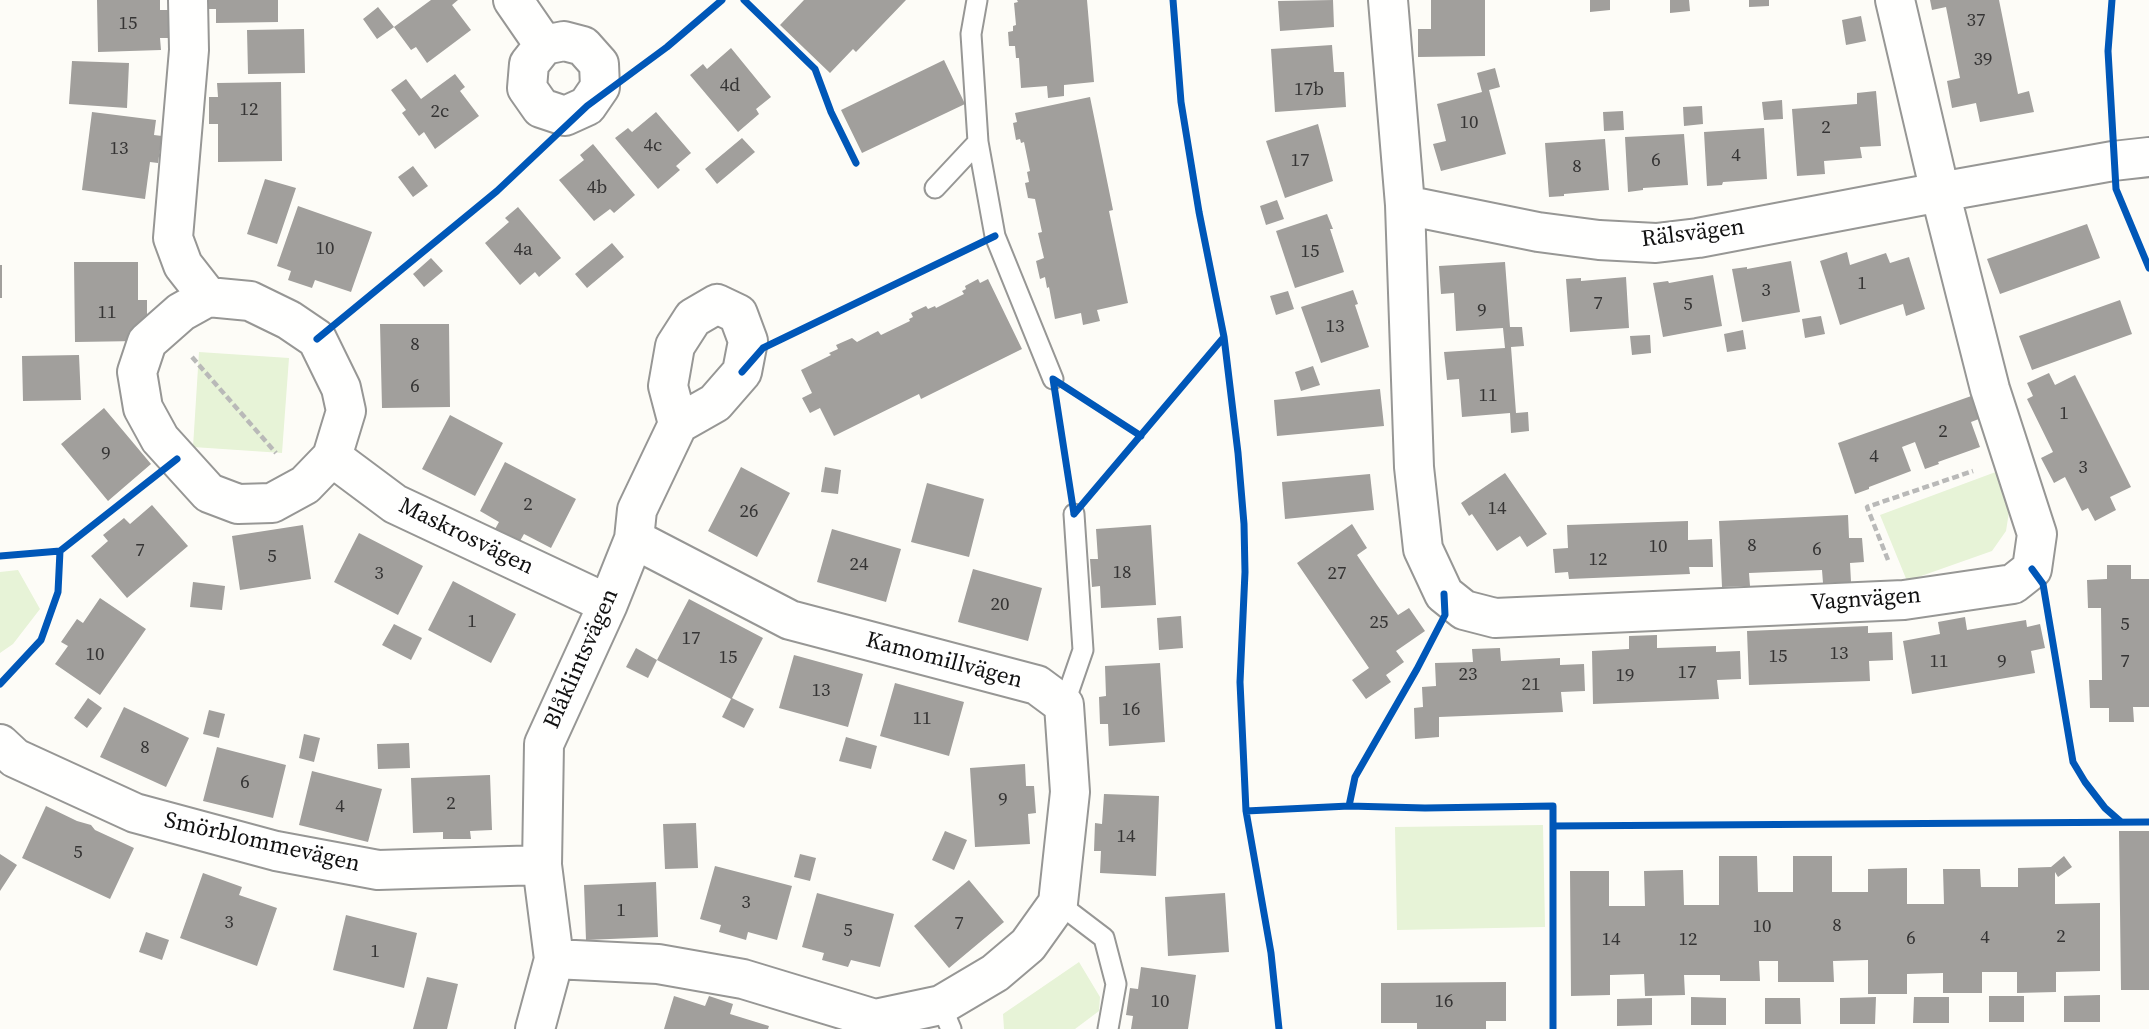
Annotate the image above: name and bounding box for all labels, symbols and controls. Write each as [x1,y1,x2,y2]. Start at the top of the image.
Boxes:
house number: 37 [1967,10,1985,32]
house number: 15 [119,13,137,35]
house number: 39 [1974,49,1992,71]
house number: 4d [720,75,740,97]
house number: 17b [1294,79,1324,101]
house number: 12 [240,99,258,121]
house number: 2c [431,101,449,123]
house number: 10 [1460,112,1478,134]
house number: 2 [1821,117,1831,139]
house number: 4c [644,135,662,157]
house number: 13 [110,138,128,160]
house number: 4 [1731,145,1741,167]
house number: 17 [1291,150,1309,172]
house number: 6 [1651,150,1661,172]
house number: 8 [1572,156,1582,178]
house number: 4b [587,177,607,199]
street label: Rälsvägen [1640,214,1746,254]
house number: 10 [316,238,334,260]
house number: 4a [513,239,533,261]
house number: 15 [1301,241,1319,263]
house number: 1 [1857,273,1867,295]
house number: 3 [1761,280,1771,302]
house number: 7 [1593,293,1603,315]
house number: 5 [1683,294,1693,316]
house number: 9 [1477,300,1487,322]
house number: 11 [98,302,116,324]
house number: 13 [1326,316,1344,338]
house number: 8 [410,334,420,356]
house number: 6 [410,376,420,398]
house number: 11 [1479,385,1497,407]
house number: 1 [2059,403,2069,425]
house number: 2 [1938,421,1948,443]
house number: 9 [101,443,111,465]
house number: 4 [1869,446,1879,468]
house number: 3 [2078,457,2088,479]
street label: Maskrosvägen [394,492,538,582]
house number: 2 [523,494,533,516]
house number: 14 [1488,498,1506,520]
house number: 26 [740,501,758,523]
house number: 8 [1747,535,1757,557]
house number: 10 [1649,536,1667,558]
house number: 6 [1812,539,1822,561]
house number: 7 [135,540,145,562]
house number: 5 [267,546,277,568]
house number: 12 [1589,549,1607,571]
house number: 24 [850,554,868,576]
house number: 18 [1113,562,1131,584]
house number: 3 [374,563,384,585]
house number: 27 [1328,563,1346,585]
street label: Vagnvägen [1810,582,1922,618]
street label: Blåklintsvägen [539,585,625,733]
house number: 20 [991,594,1009,616]
house number: 1 [467,611,477,633]
house number: 25 [1370,612,1388,634]
house number: 5 [2120,614,2130,636]
street label: Kamomillvägen [863,627,1025,695]
house number: 17 [682,628,700,650]
house number: 13 [1830,643,1848,665]
house number: 10 [86,644,104,666]
house number: 15 [1769,646,1787,668]
house number: 15 [719,647,737,669]
house number: 11 [1930,651,1948,673]
house number: 9 [1997,651,2007,673]
house number: 7 [2120,651,2130,673]
house number: 17 [1678,662,1696,684]
house number: 23 [1459,664,1477,686]
house number: 19 [1616,665,1634,687]
house number: 21 [1522,674,1540,696]
house number: 13 [812,680,830,702]
house number: 16 [1122,699,1140,721]
house number: 11 [913,708,931,730]
house number: 8 [140,737,150,759]
house number: 6 [240,772,250,794]
house number: 9 [998,789,1008,811]
house number: 2 [446,793,456,815]
house number: 4 [335,796,345,818]
street label: Smörblommevägen [161,807,363,879]
house number: 14 [1117,826,1135,848]
house number: 5 [73,842,83,864]
house number: 3 [741,892,751,914]
house number: 1 [616,900,626,922]
house number: 3 [224,912,234,934]
house number: 7 [954,913,964,935]
house number: 8 [1832,915,1842,937]
house number: 10 [1753,916,1771,938]
house number: 5 [843,920,853,942]
house number: 2 [2056,926,2066,948]
house number: 4 [1980,927,1990,949]
house number: 6 [1906,928,1916,950]
house number: 14 [1602,929,1620,951]
house number: 12 [1679,929,1697,951]
house number: 1 [370,941,380,963]
house number: 10 [1151,991,1169,1013]
house number: 16 [1435,991,1453,1013]

